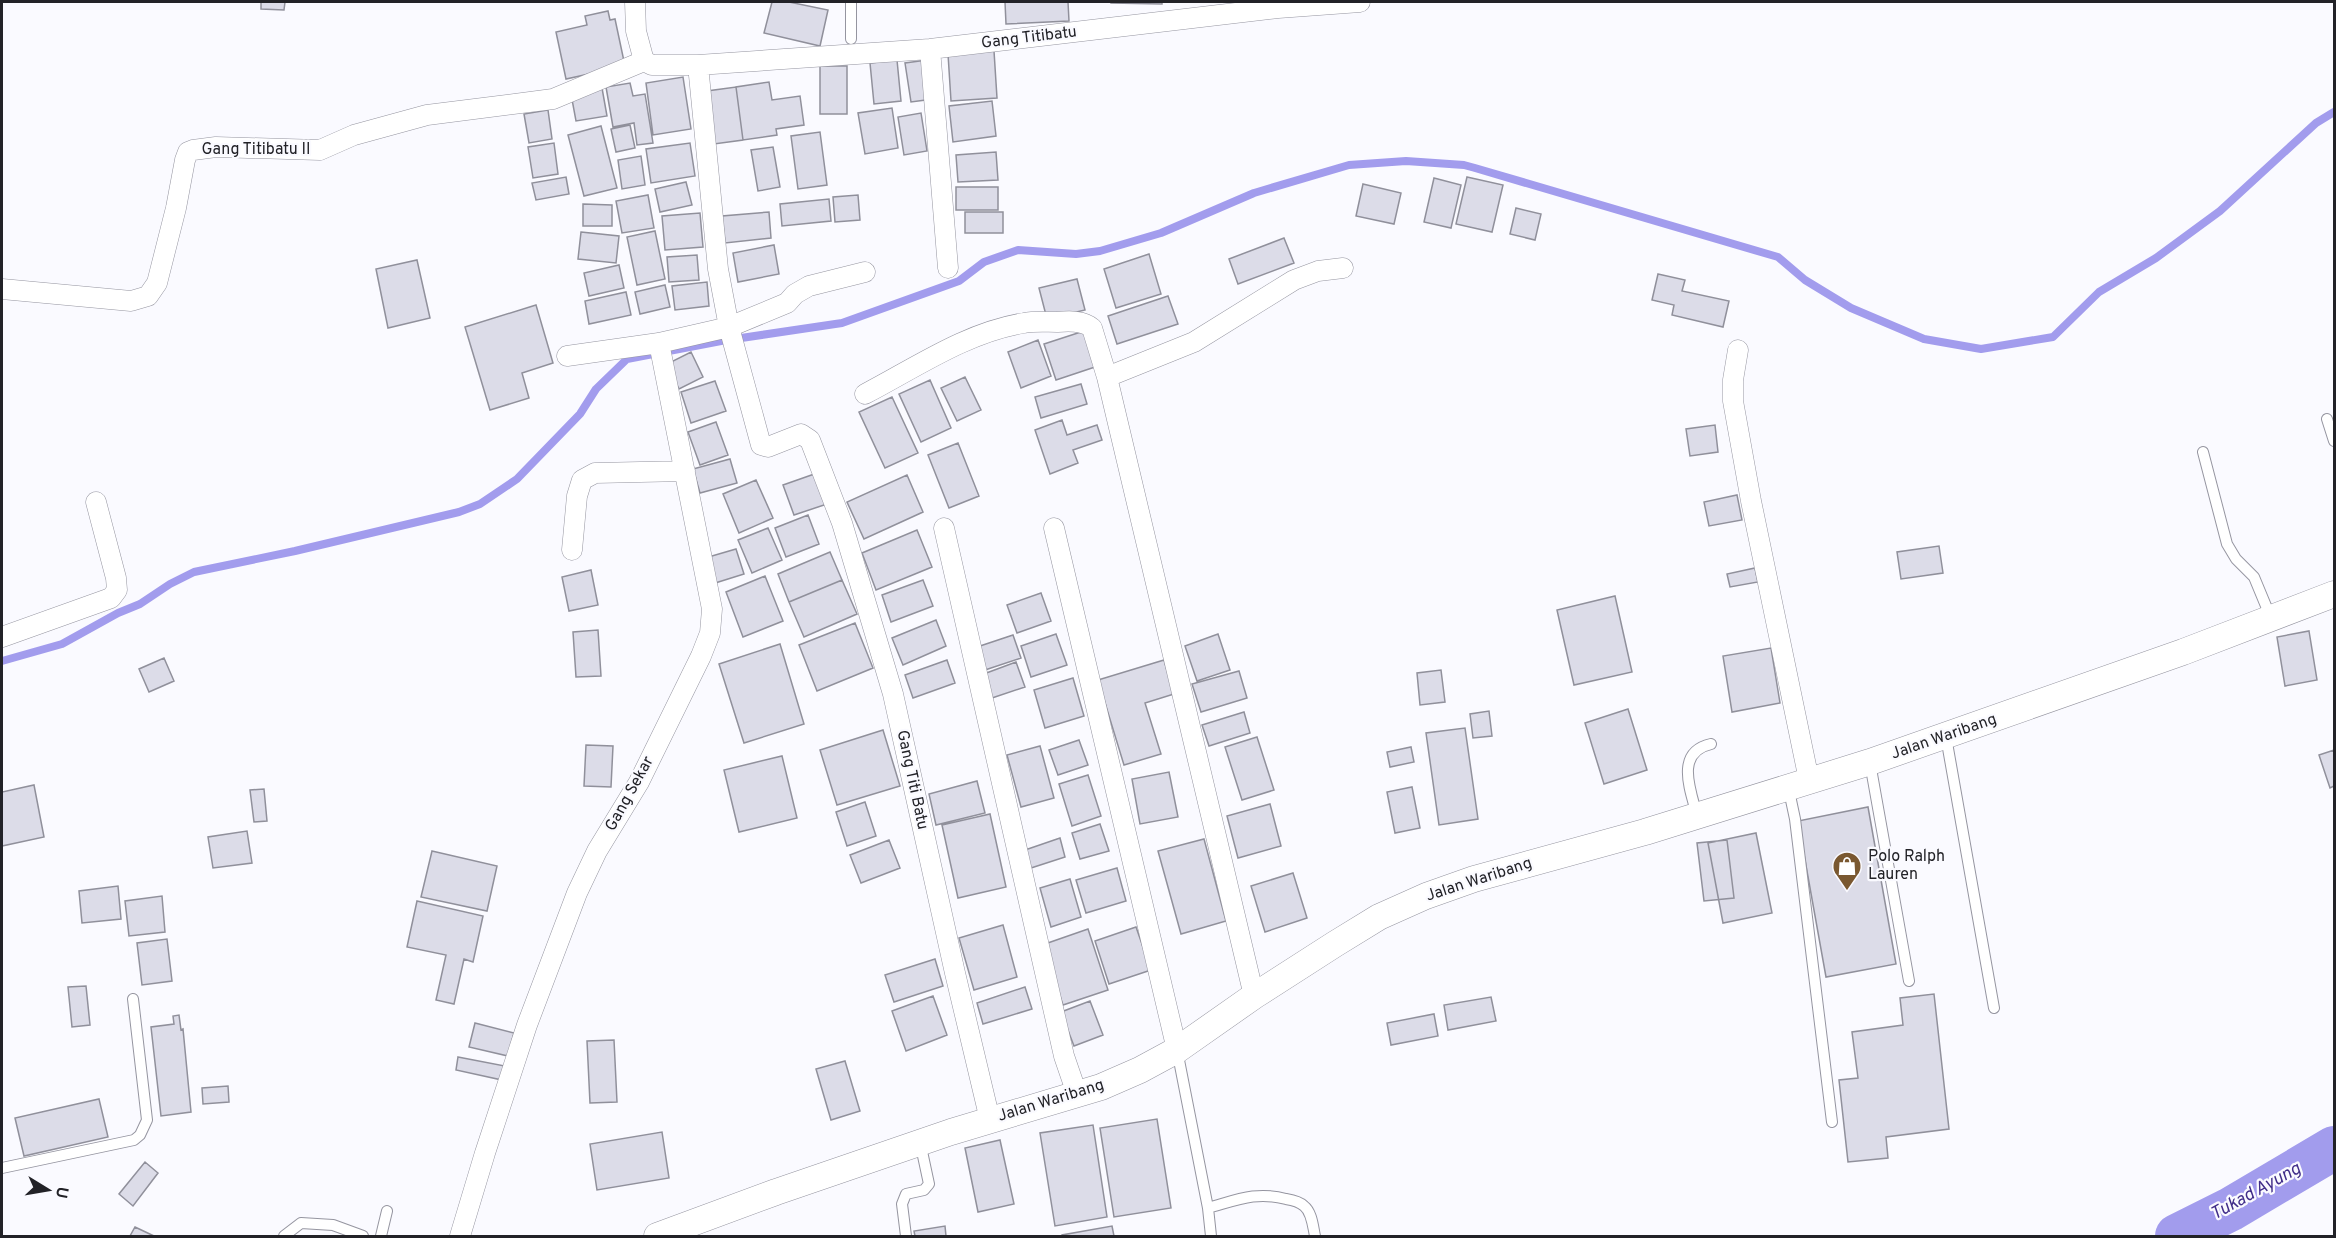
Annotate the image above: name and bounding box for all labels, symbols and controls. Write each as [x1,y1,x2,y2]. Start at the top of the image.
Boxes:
street label: Gang Titibatu [980,22,1078,54]
street label: Gang Titibatu II [202,140,311,160]
street label: Jalan Waribang [1889,710,1999,764]
street label: Gang Titi Batu [892,728,932,832]
street label: Gang Sekar [601,753,659,835]
place label: Polo Ralph Lauren [1868,847,1945,885]
shop icon: Polo Ralph Lauren [1831,850,1863,892]
street label: Jalan Waribang [1423,853,1535,907]
street label: Jalan Waribang [995,1075,1107,1127]
water label: Tukad Ayung [2207,1158,2305,1226]
north arrow [18,1160,78,1220]
text: U [50,1185,72,1200]

